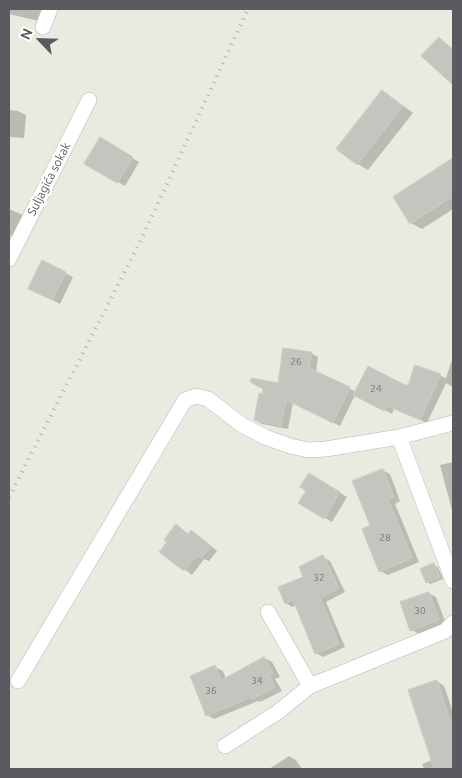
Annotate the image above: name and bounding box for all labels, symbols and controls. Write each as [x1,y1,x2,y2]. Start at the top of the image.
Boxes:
north arrow [15,15,65,65]
text: N [17,26,36,42]
street label: Suljagića sokak [24,140,74,218]
house number: 26 [290,356,302,368]
house number: 24 [370,383,382,395]
house number: 28 [379,532,391,544]
house number: 32 [313,572,325,584]
house number: 30 [414,605,426,617]
house number: 34 [251,675,263,687]
house number: 36 [205,685,217,697]

